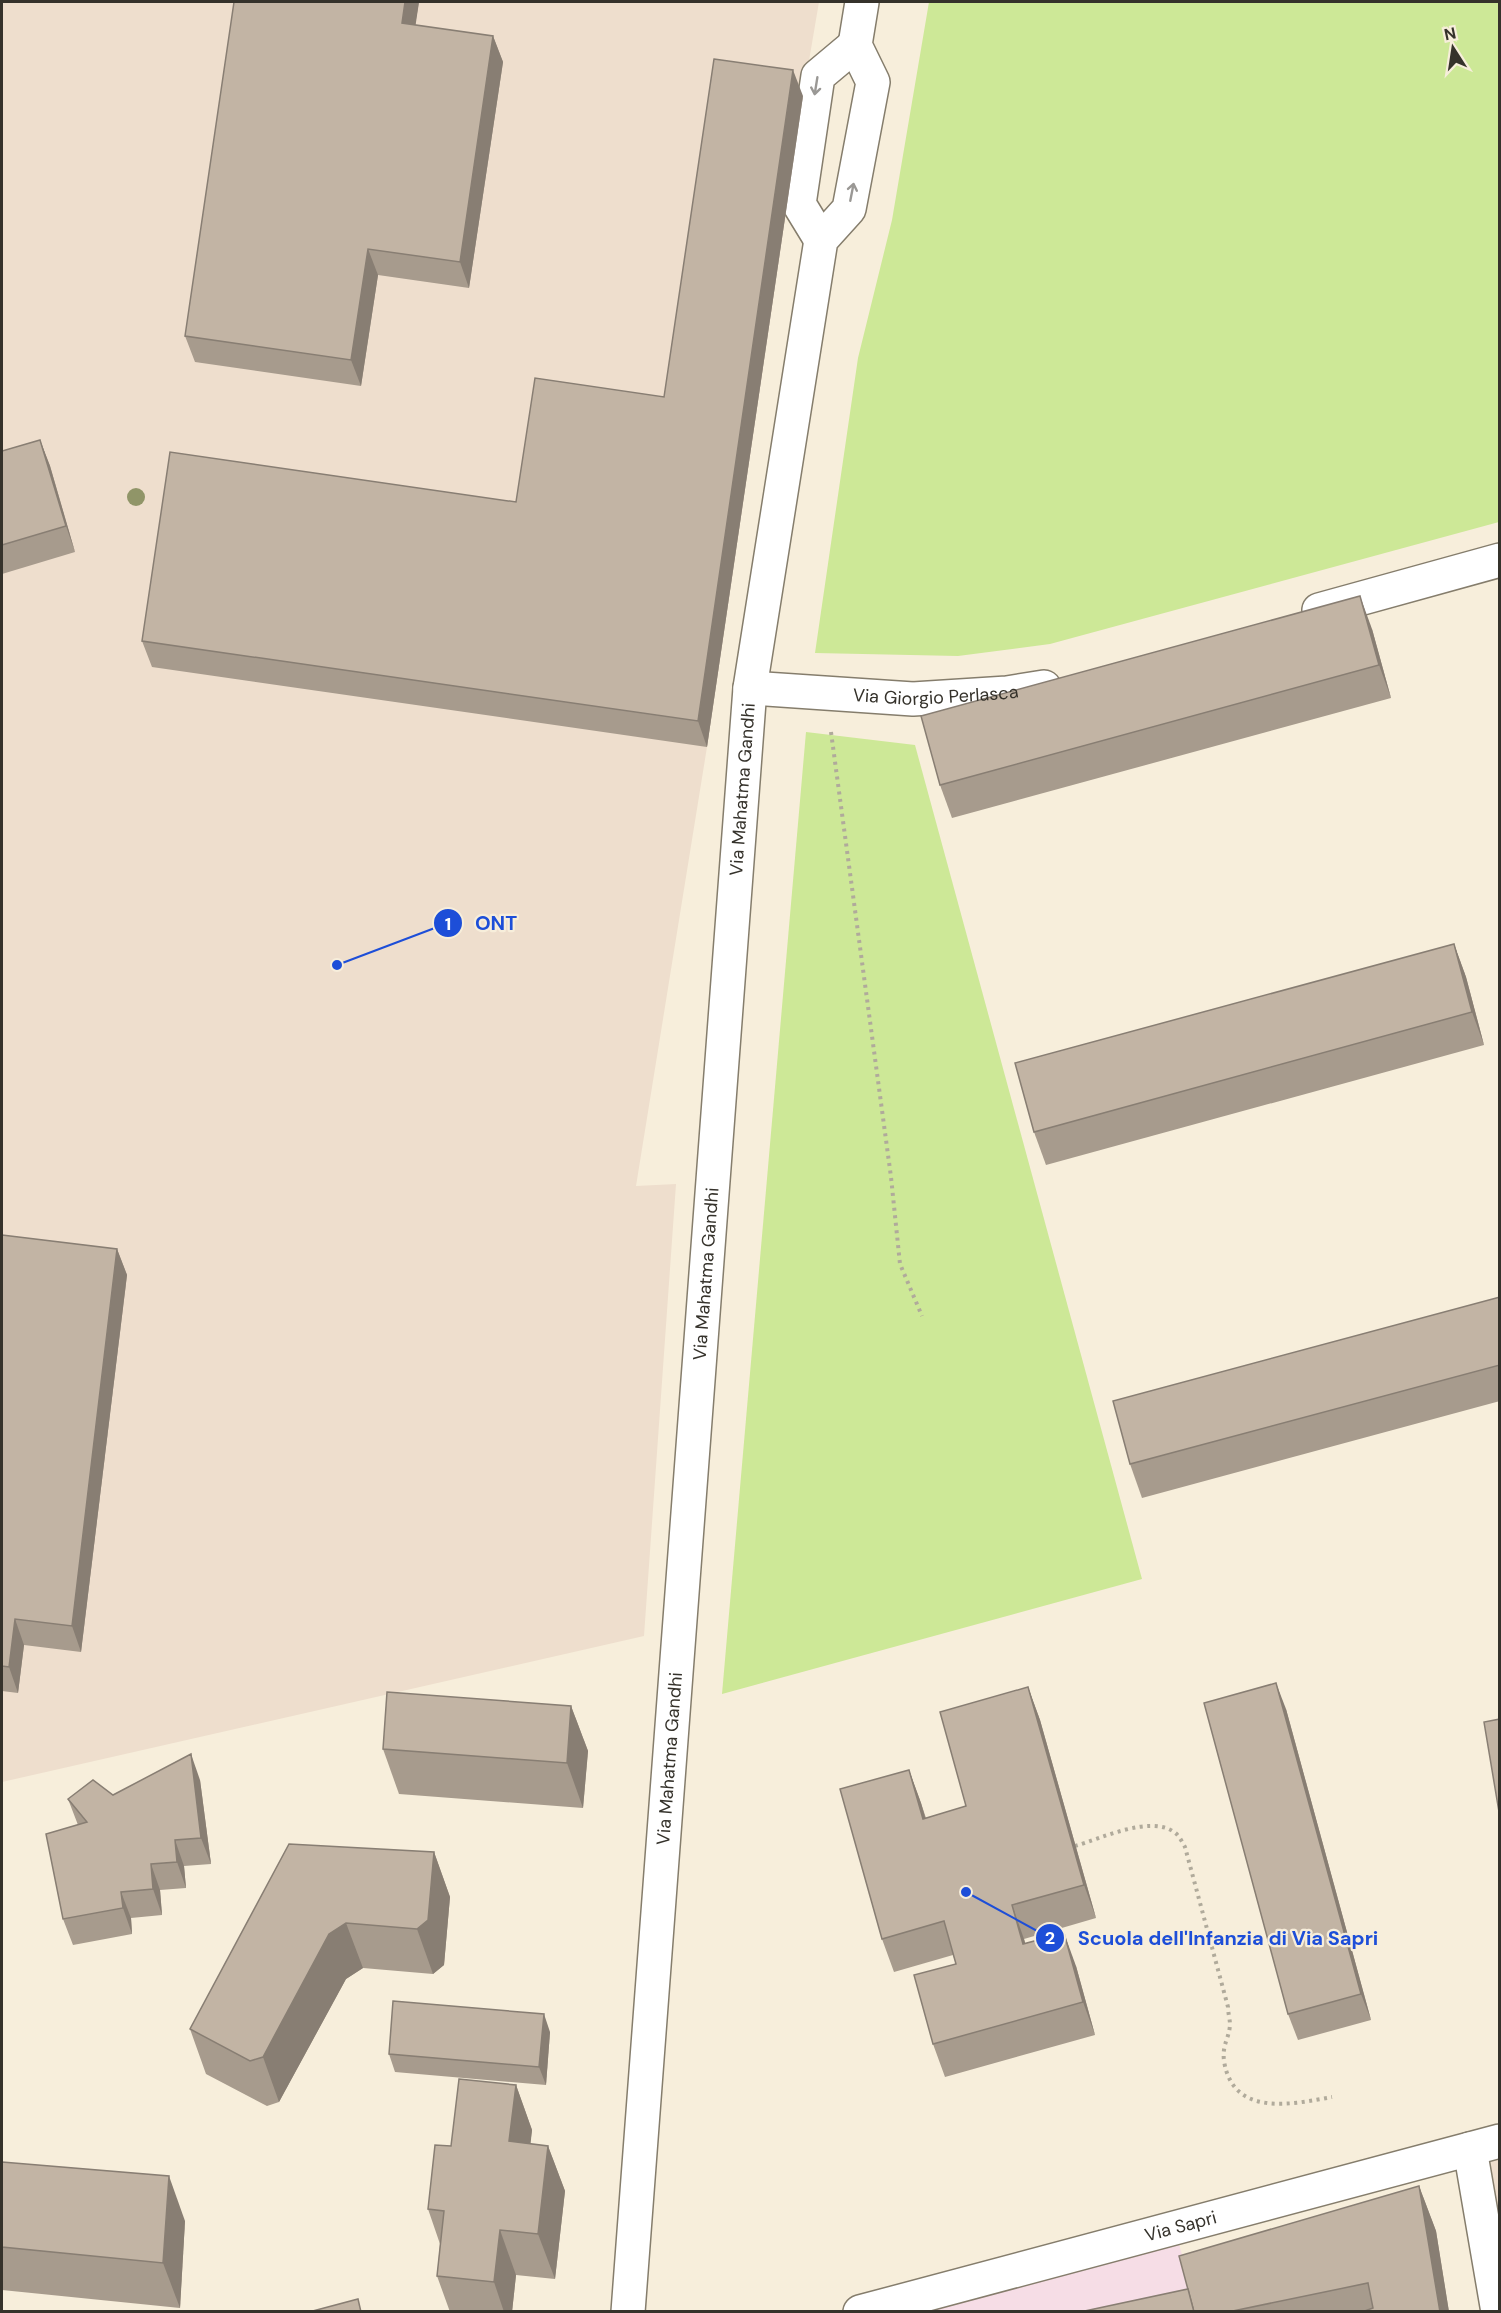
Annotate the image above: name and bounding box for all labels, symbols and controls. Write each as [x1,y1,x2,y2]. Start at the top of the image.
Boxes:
north arrow [1423,18,1483,78]
text: N [1442,22,1458,45]
one-way arrow [811,76,822,96]
one-way arrow [847,183,858,203]
street label: Via Giorgio Perlasca [852,679,1020,711]
street label: Via Mahatma Gandhi [724,702,761,877]
callout: ONT [433,904,529,942]
text: ONT [475,910,517,936]
text: 1 [445,912,451,936]
street label: Via Mahatma Gandhi [688,1187,724,1361]
street label: Via Mahatma Gandhi [651,1671,688,1846]
callout: Scuola dell'Infanzia di Via Sapri [1035,1919,1390,1957]
text: Scuola dell'Infanzia di Via Sapri [1078,1925,1378,1951]
text: 2 [1045,1926,1055,1950]
street label: Via Sapri [1142,2205,1219,2247]

